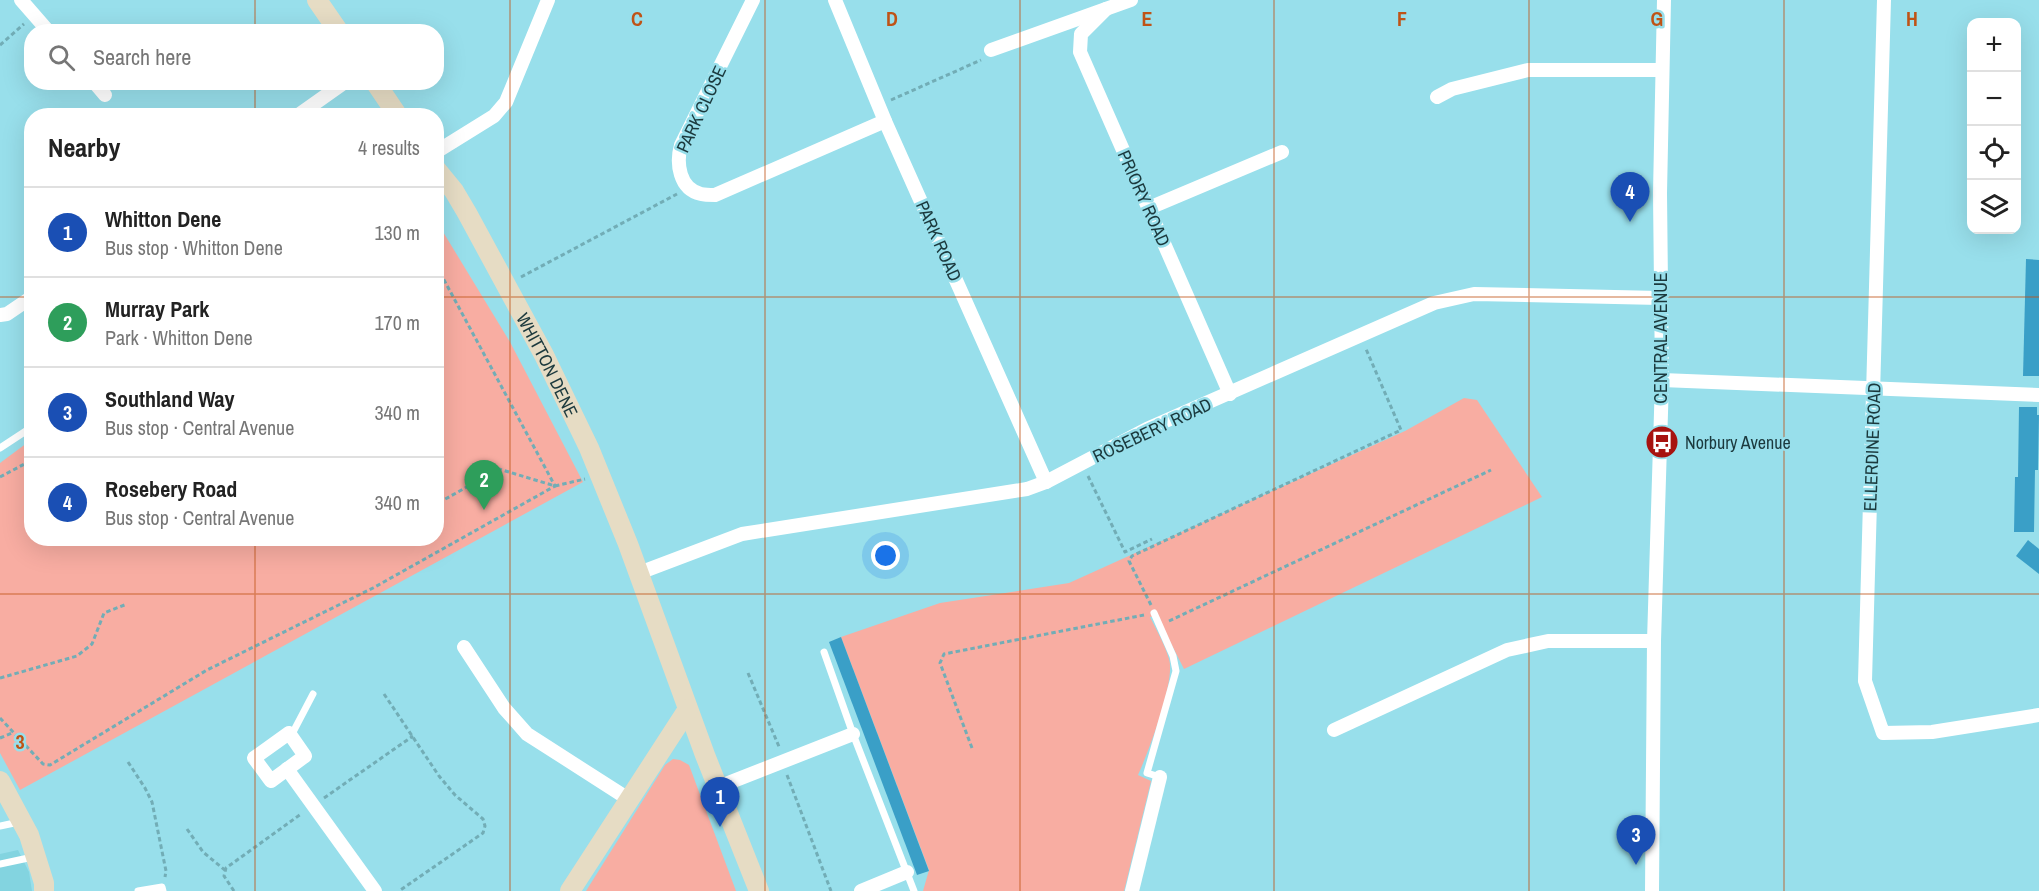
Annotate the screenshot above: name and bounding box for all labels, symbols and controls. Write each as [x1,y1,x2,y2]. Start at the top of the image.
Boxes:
text: C [631,5,643,32]
text: D [886,5,898,32]
text: E [1142,5,1153,32]
text: F [1397,5,1407,32]
text: G [1651,5,1663,32]
text: H [1906,5,1918,32]
map controls [1967,18,2021,234]
button: + [1967,18,2021,72]
search box [24,24,444,90]
icon: search [45,41,78,74]
text: Search here [93,42,191,72]
street label: PARK CLOSE [670,61,732,157]
button: − [1967,72,2021,126]
button: locate [1967,126,2021,180]
text: Nearby [48,130,120,165]
text: 4 results [358,134,420,161]
street label: PRIORY ROAD [1112,146,1176,250]
pin: 4 [1610,172,1650,222]
button: layers [1967,180,2021,234]
street label: PARK ROAD [910,197,968,285]
text: Whitton Dene [105,204,221,234]
text: 1 [63,219,72,246]
text: 130 m [374,219,420,246]
text: Bus stop · Whitton Dene [105,234,283,261]
street label: CENTRAL AVENUE [1648,272,1673,404]
text: Murray Park [105,294,209,324]
street label: WHITTON DENE [511,308,585,421]
text: 2 [63,309,72,336]
text: 170 m [374,309,420,336]
text: Park · Whitton Dene [105,324,253,351]
street label: ELLERDINE ROAD [1857,382,1887,512]
text: Southland Way [105,384,235,414]
street label: ROSEBERY ROAD [1089,392,1215,468]
text: 3 [63,399,72,426]
text: 340 m [374,399,420,426]
text: Bus stop · Central Avenue [105,414,294,441]
bus stop icon: Norbury Avenue [1644,424,1680,460]
place label: Norbury Avenue [1685,430,1791,455]
pin: 2 [464,460,504,510]
text: Rosebery Road [105,474,237,504]
text: 4 [63,489,72,516]
text: 340 m [374,489,420,516]
text: Bus stop · Central Avenue [105,504,294,531]
your location [871,541,900,570]
text: 3 [15,728,25,755]
pin: 1 [700,778,740,827]
pin: 3 [1616,816,1656,865]

